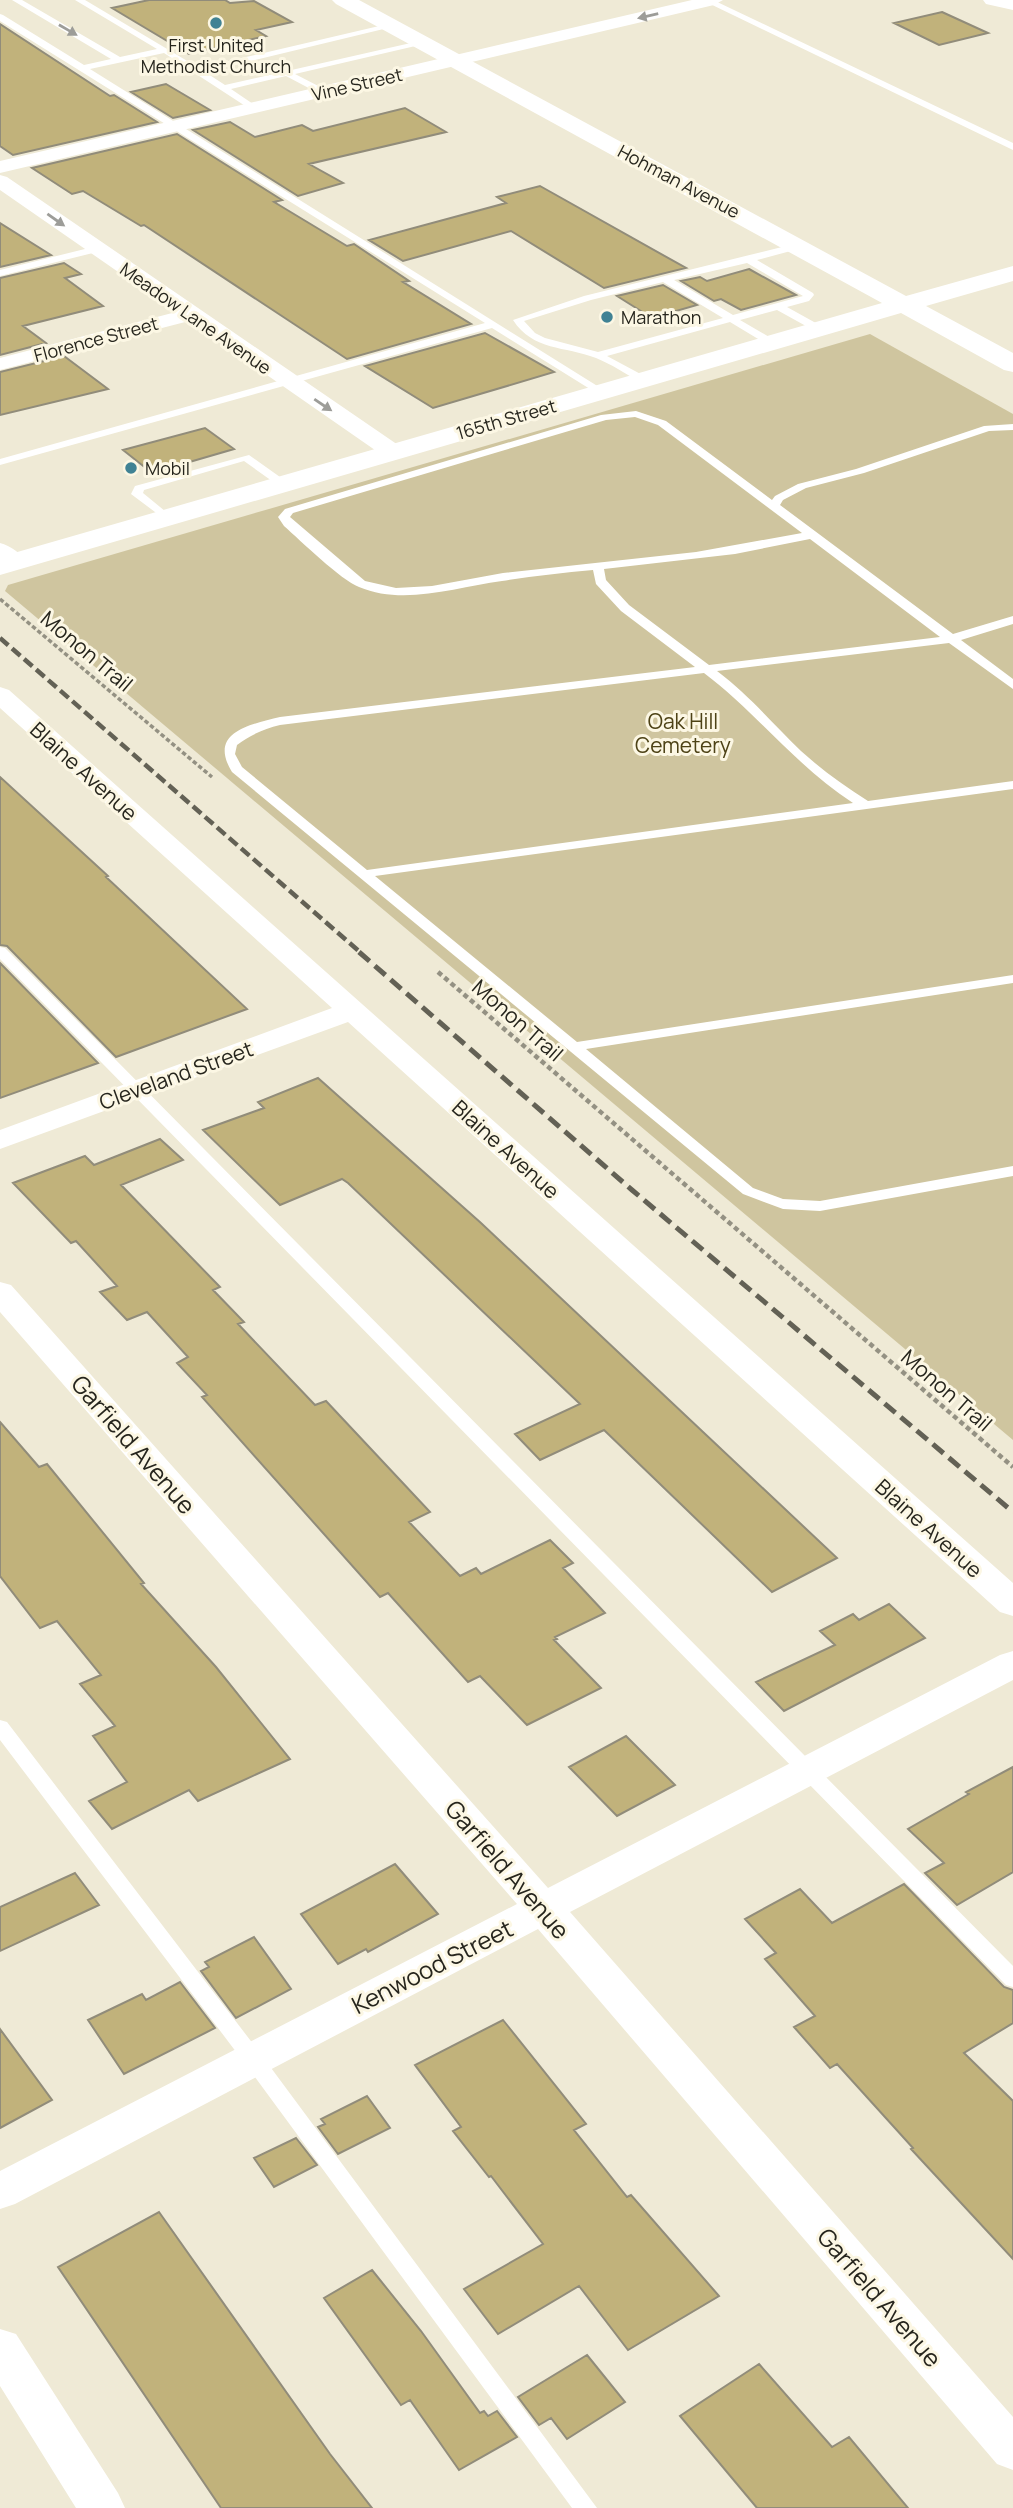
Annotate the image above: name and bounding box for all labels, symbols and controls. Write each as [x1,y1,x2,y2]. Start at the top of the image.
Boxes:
one-way arrow [637,10,659,21]
marker: First United Methodist Church [208,15,224,31]
one-way arrow [59,24,78,37]
place label: First United Methodist Church [141,33,291,78]
street label: Vine Street [309,62,405,106]
street label: Hohman Avenue [614,139,744,223]
one-way arrow [47,213,65,227]
street label: Meadow Lane Avenue [116,257,276,379]
place label: Marathon [621,305,702,329]
marker: Marathon [599,309,615,325]
street label: Florence Street [31,311,161,367]
street label: 165th Street [453,393,559,445]
one-way arrow [313,399,333,412]
place label: Mobil [145,456,190,480]
marker: Mobil [123,460,139,476]
street label: Monon Trail [35,604,139,698]
park label: Oak Hill Cemetery [635,707,731,759]
street label: Blaine Avenue [24,715,144,827]
street label: Monon Trail [467,973,569,1067]
street label: Cleveland Street [95,1034,257,1116]
street label: Blaine Avenue [446,1093,566,1205]
street label: Monon Trail [896,1343,998,1437]
street label: Garfield Avenue [64,1367,204,1521]
street label: Blaine Avenue [869,1472,989,1584]
street label: Garfield Avenue [438,1792,578,1946]
street label: Kenwood Street [346,1911,518,2021]
street label: Garfield Avenue [810,2220,950,2374]

